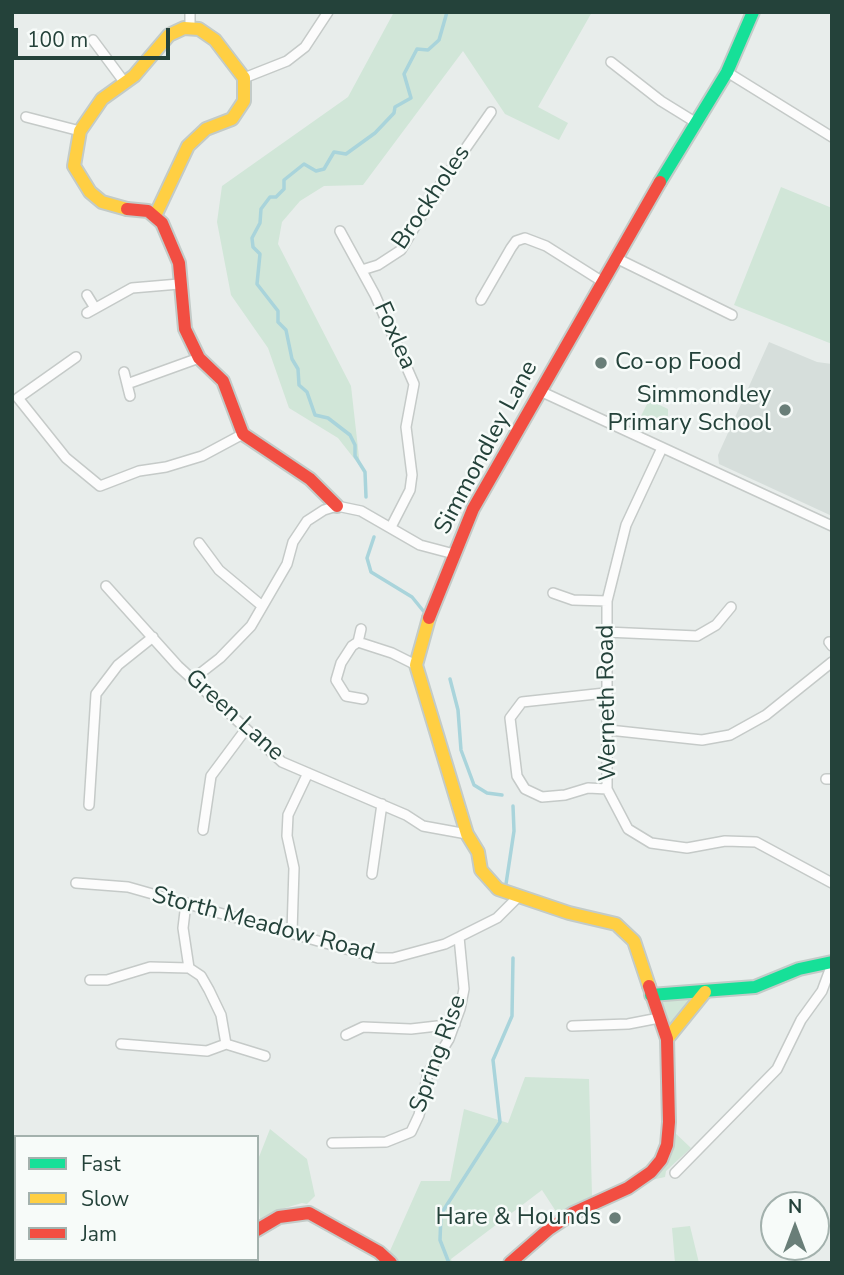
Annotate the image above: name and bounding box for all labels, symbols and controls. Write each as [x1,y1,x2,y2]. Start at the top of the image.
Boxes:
scale bar [18,14,173,58]
text: 100 m [27,26,88,54]
street label: Brockholes [387,140,477,256]
street label: Foxlea [366,298,422,374]
place label: Co-op Food [615,349,741,377]
marker: Co-op Food [593,355,609,371]
street label: Simmondley Lane [429,356,545,540]
place label: Simmondley Primary School [608,382,771,438]
marker: Simmondley Primary School [777,402,793,418]
street label: Werneth Road [592,624,624,782]
street label: Green Lane [179,664,289,768]
street label: Storth Meadow Road [149,881,377,969]
street label: Spring Rise [404,991,474,1117]
legend [14,1135,259,1261]
text: Fast [81,1150,121,1178]
text: Slow [81,1185,129,1213]
north arrow [760,1191,830,1261]
text: N [788,1194,802,1220]
place label: Hare & Hounds [436,1204,601,1232]
marker: Hare & Hounds [607,1210,623,1226]
text: Jam [81,1220,117,1248]

